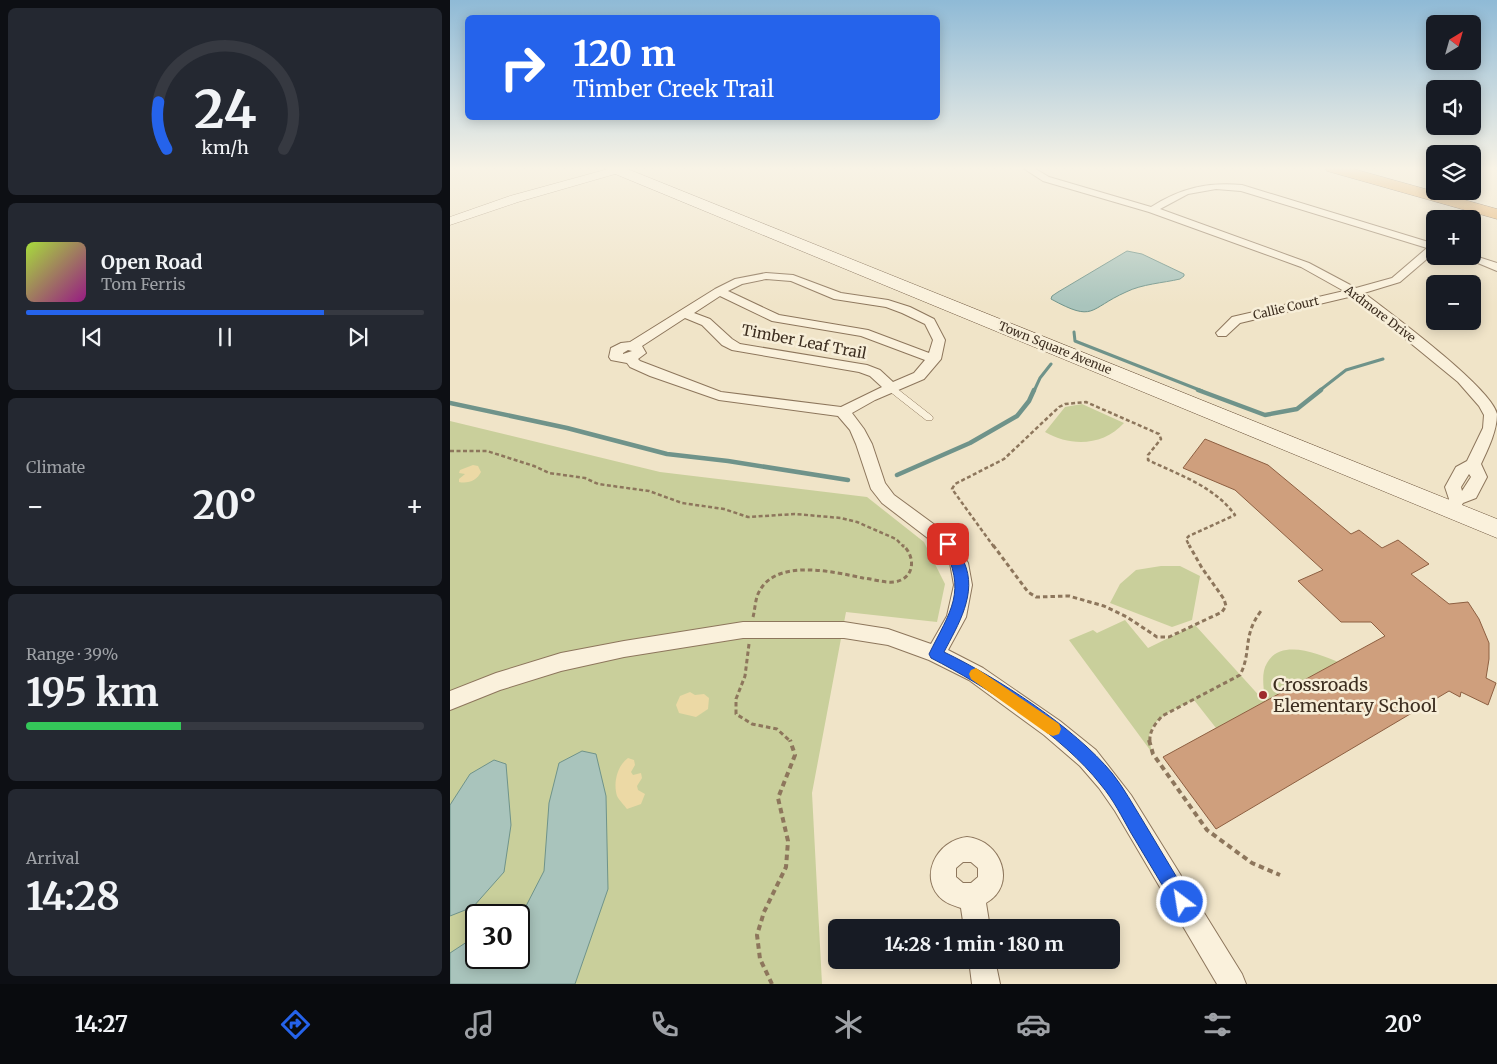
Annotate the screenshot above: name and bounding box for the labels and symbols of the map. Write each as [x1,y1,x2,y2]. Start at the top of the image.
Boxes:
north arrow [1426,15,1481,70]
street label: Ardmore Drive [1341,281,1419,345]
street label: Callie Court [1252,293,1321,322]
street label: Town Square Avenue [996,318,1114,377]
street label: Timber Leaf Trail [740,320,868,363]
pin [927,523,969,565]
place label: Crossroads Elementary School [1273,673,1437,717]
marker: Crossroads Elementary School [1257,689,1269,701]
position arrow [1155,875,1207,927]
speed limit sign: 30 [465,904,530,969]

